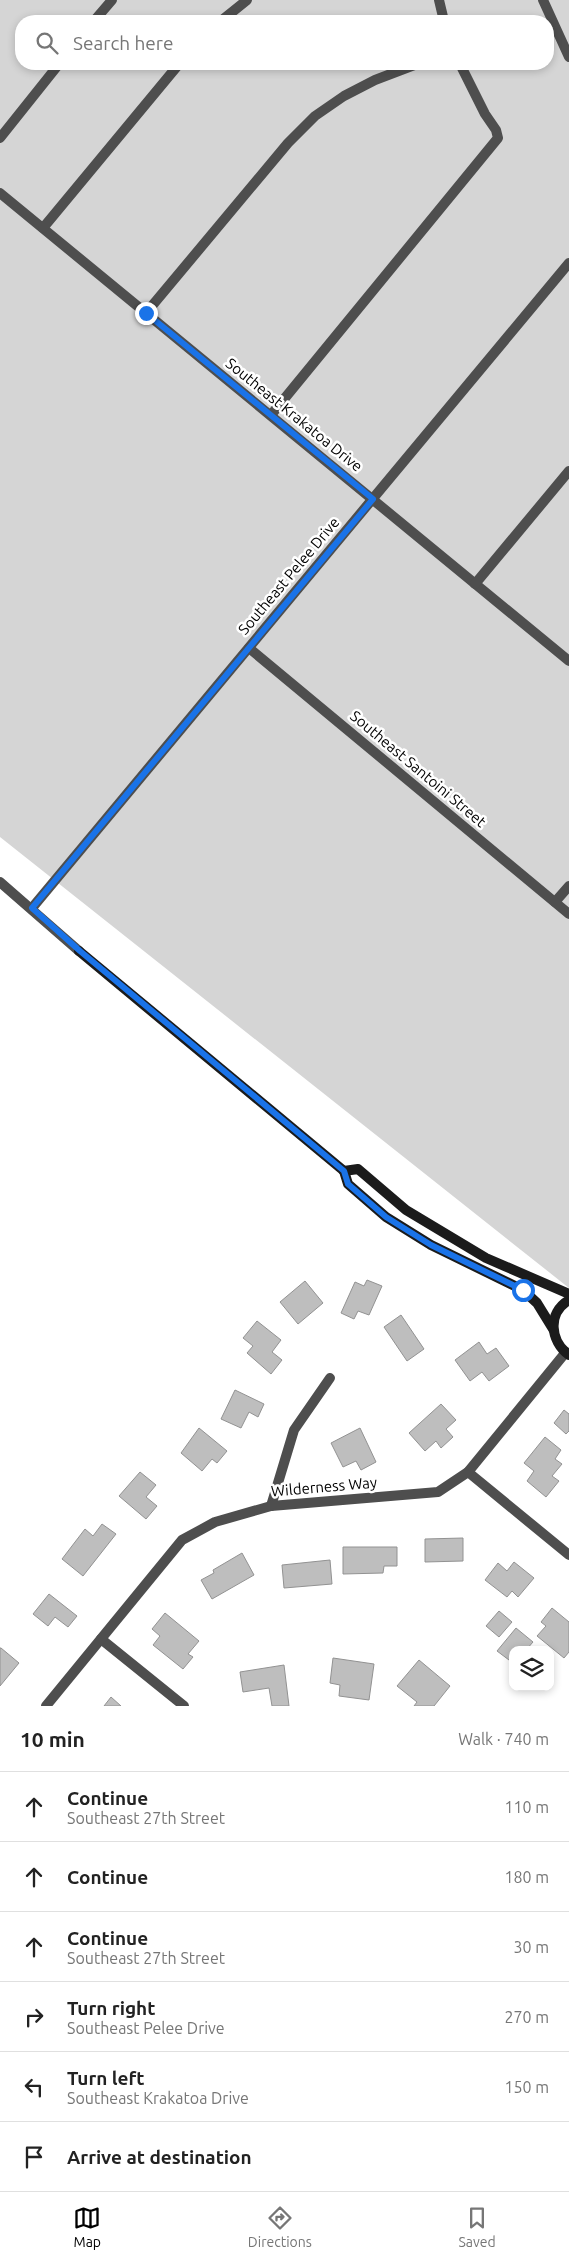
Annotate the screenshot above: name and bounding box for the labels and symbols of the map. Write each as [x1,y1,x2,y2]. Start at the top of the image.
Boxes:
route end [135,302,158,325]
street label: Southeast Krakatoa Drive [223,354,366,475]
street label: Southeast Pelee Drive [235,514,343,638]
street label: Southeast Santoini Street [347,707,490,830]
route start [512,1279,535,1302]
street label: Wilderness Way [270,1473,378,1500]

